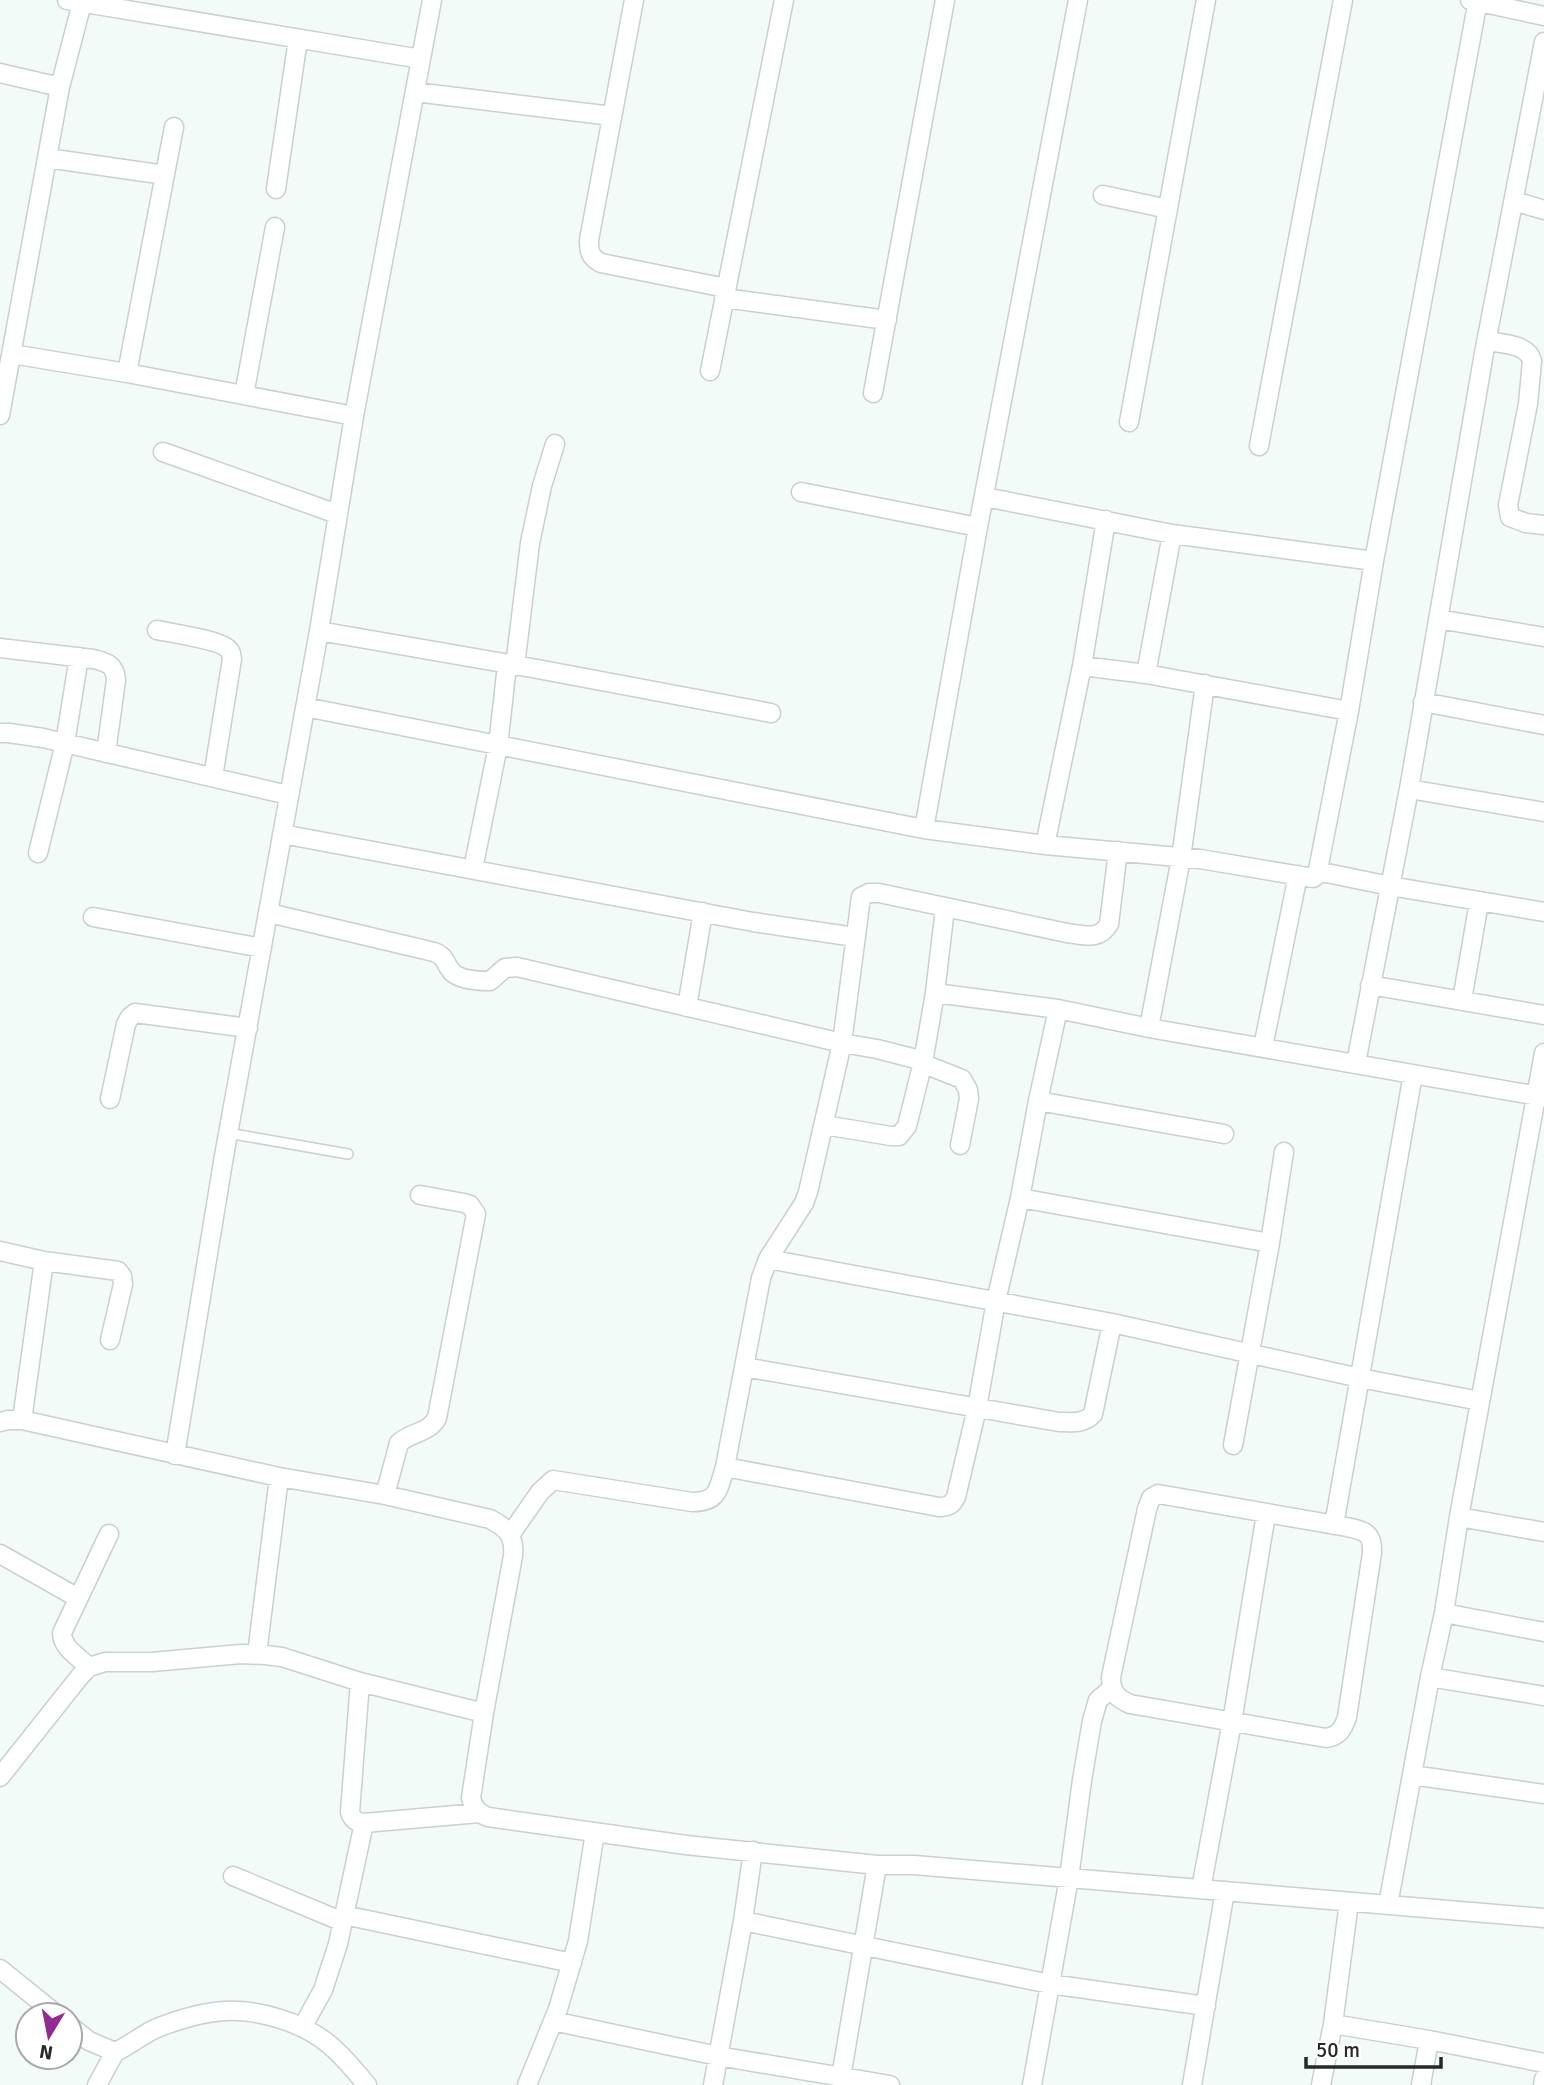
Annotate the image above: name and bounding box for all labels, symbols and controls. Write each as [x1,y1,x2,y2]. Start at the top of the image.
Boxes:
north arrow [14,2001,84,2071]
scale bar [1306,2025,1441,2070]
text: 50 m [1316,2037,1360,2063]
text: N [38,2039,55,2065]

